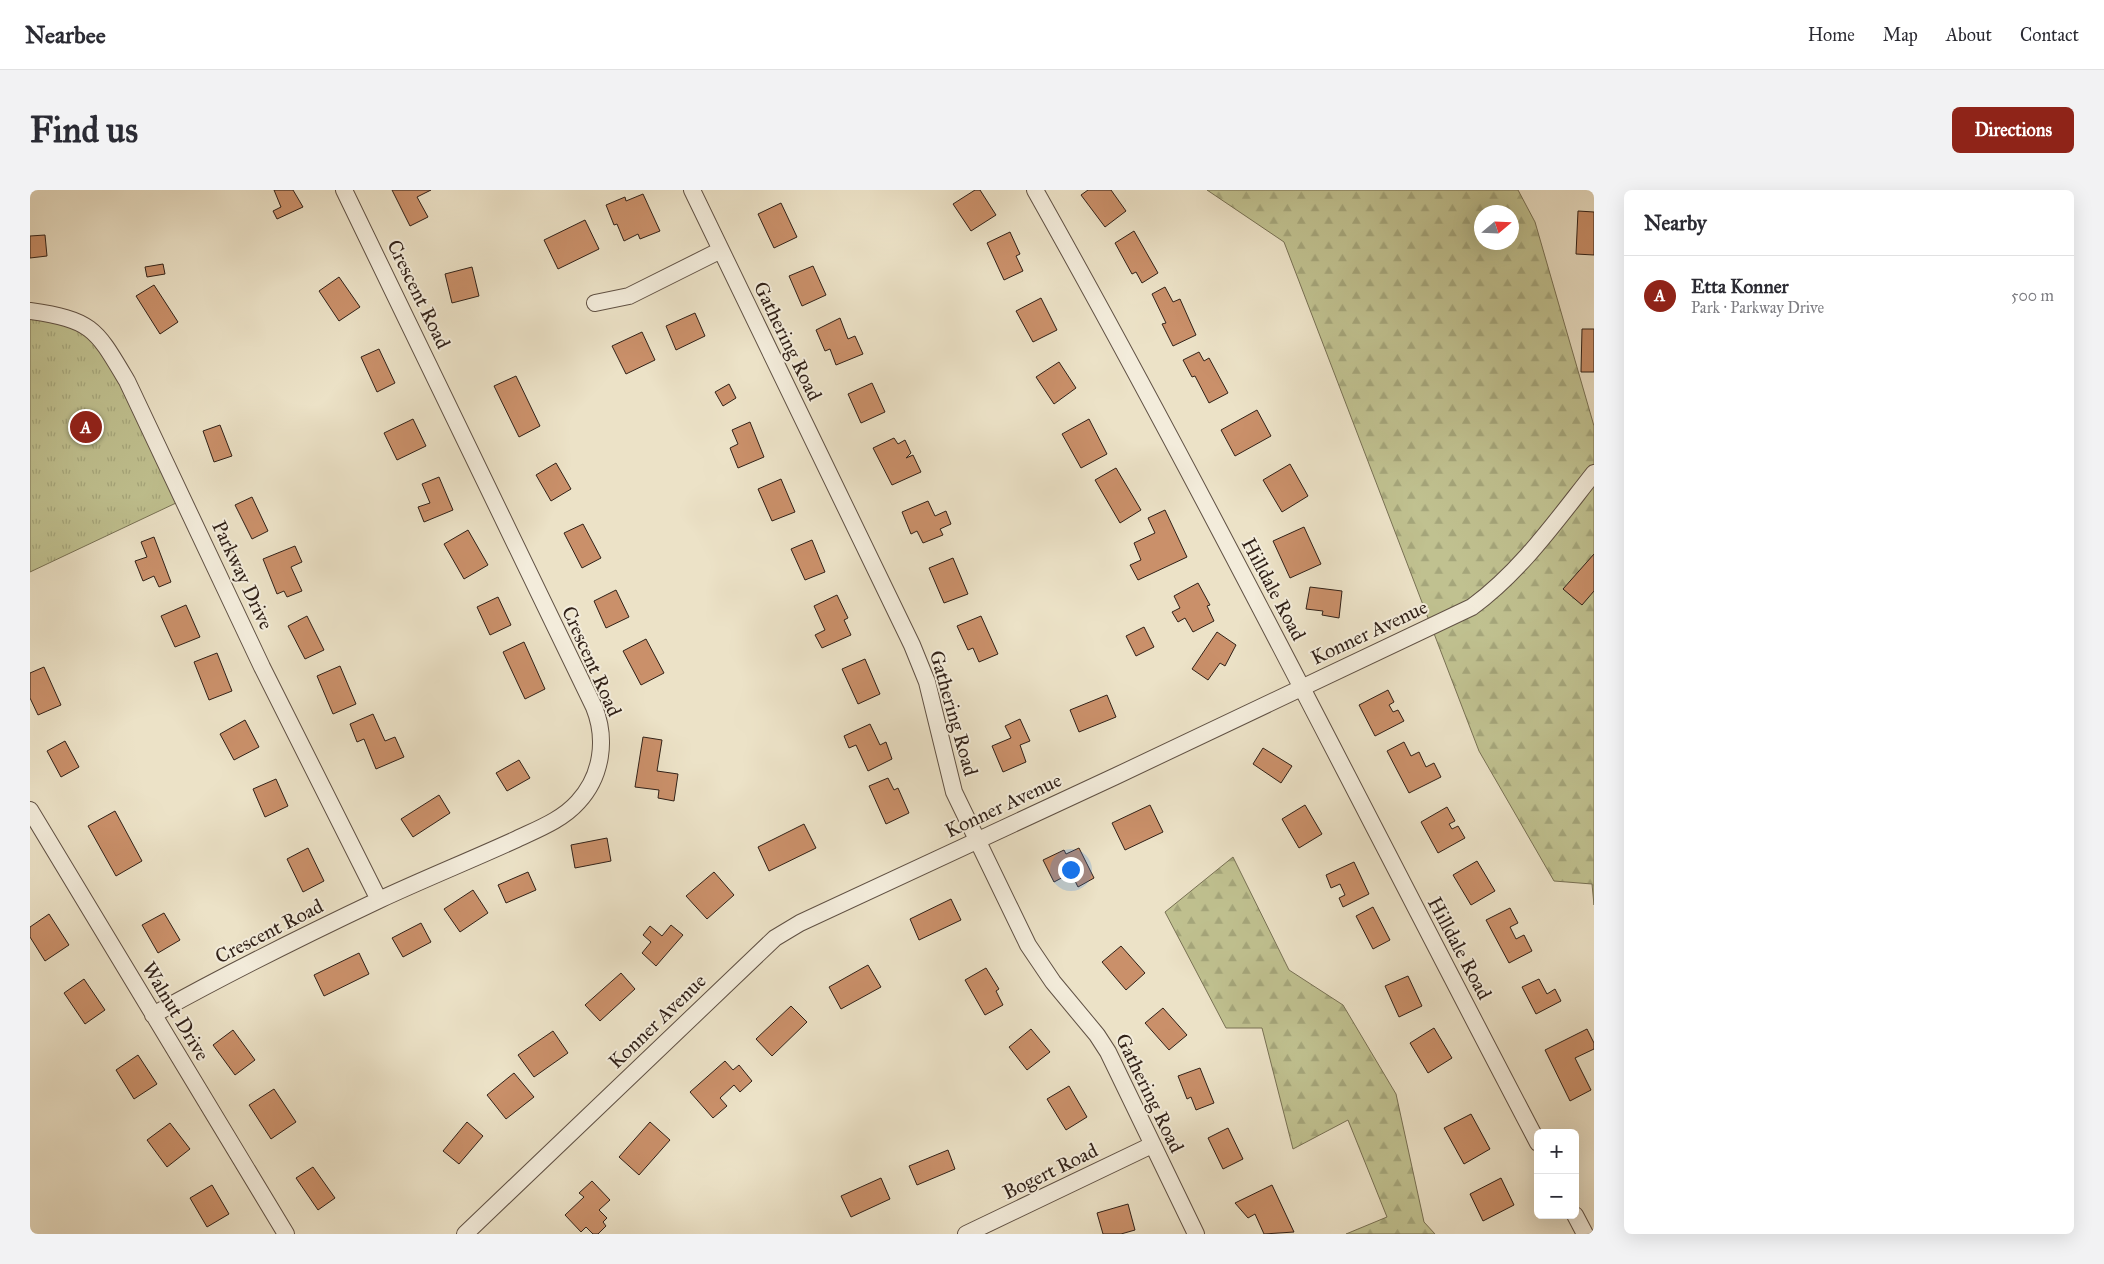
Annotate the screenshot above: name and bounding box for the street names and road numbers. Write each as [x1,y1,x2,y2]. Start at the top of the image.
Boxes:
street label: Crescent Road [382,236,456,352]
street label: Gathering Road [748,277,827,405]
street label: Parkway Drive [207,517,279,633]
street label: Hilldale Road [1237,534,1311,644]
street label: Konner Avenue [1307,595,1431,669]
street label: Crescent Road [557,602,627,720]
street label: Gathering Road [924,647,983,779]
street label: Konner Avenue [941,768,1065,842]
street label: Crescent Road [211,893,327,969]
street label: Hilldale Road [1423,893,1497,1003]
street label: Walnut Drive [137,957,215,1065]
street label: Konner Avenue [603,969,711,1073]
street label: Gathering Road [1110,1029,1189,1157]
street label: Bogert Road [999,1138,1102,1205]

